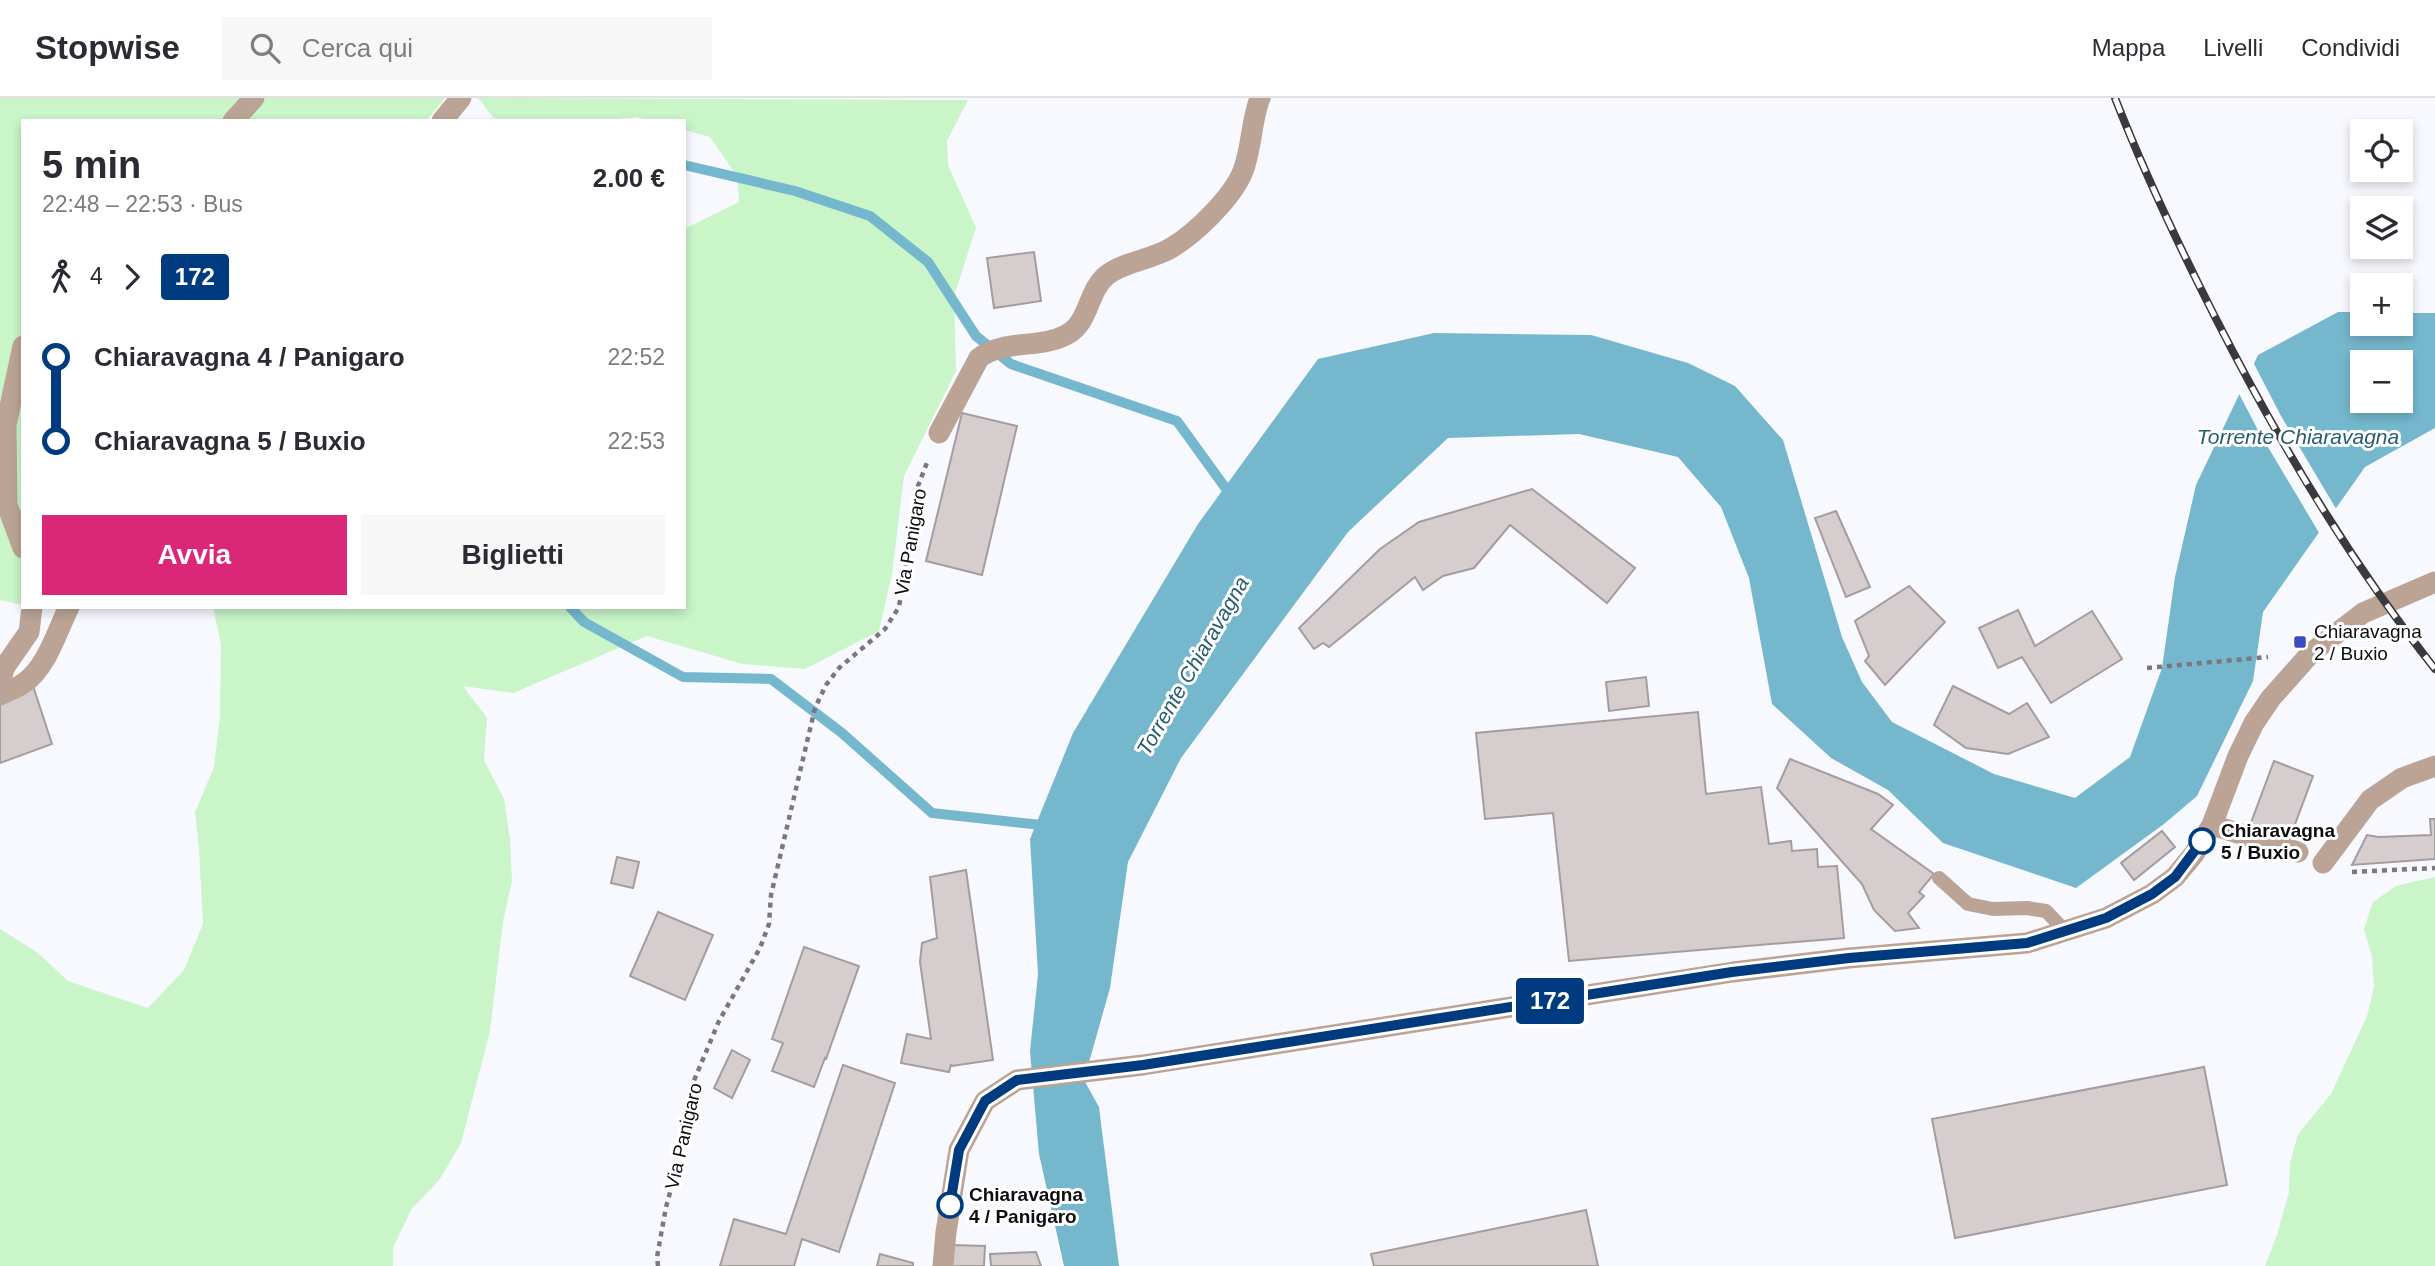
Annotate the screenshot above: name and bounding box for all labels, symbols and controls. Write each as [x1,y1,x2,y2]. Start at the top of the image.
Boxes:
search box [222,17,712,80]
text: Stopwise [35,29,180,66]
icon: search [246,29,284,67]
text: Cerca qui [302,33,413,63]
text: Mappa [2092,34,2165,61]
text: Livelli [2203,34,2263,61]
text: Condividi [2301,34,2400,61]
map controls [2350,119,2413,413]
button: locate [2350,119,2413,182]
text: 5 min [42,144,141,186]
text: 2.00 € [593,163,665,193]
text: 22:48 – 22:53 · Bus [42,191,243,217]
button: layers [2350,196,2413,259]
icon: walk [42,258,80,296]
icon: forward [113,258,151,296]
text: 4 [90,263,103,289]
text: 172 [175,263,215,290]
button: + [2350,273,2413,336]
text: Chiaravagna 4 / Panigaro [94,342,405,372]
text: 22:52 [607,344,665,370]
button: − [2350,350,2413,413]
water label: Torrente Chiaravagna [2197,425,2399,448]
text: Chiaravagna 5 / Buxio [94,426,366,456]
text: 22:53 [607,428,665,454]
street label: Via Panigaro [891,487,930,597]
button: Avvia [42,515,347,595]
button: Biglietti [361,515,665,595]
water label: Torrente Chiaravagna [1132,572,1253,759]
place label: Chiaravagna 2 / Buxio [2314,621,2422,664]
marker: Chiaravagna 2 / Buxio [2292,634,2308,650]
place label: Chiaravagna 5 / Buxio [2221,820,2335,863]
marker: Chiaravagna 5 / Buxio [2189,828,2215,854]
line badge: 172 [1510,978,1590,1024]
text: 172 [1530,987,1570,1014]
street label: Via Panigaro [661,1081,706,1191]
place label: Chiaravagna 4 / Panigaro [969,1184,1083,1227]
marker: Chiaravagna 4 / Panigaro [937,1192,963,1218]

